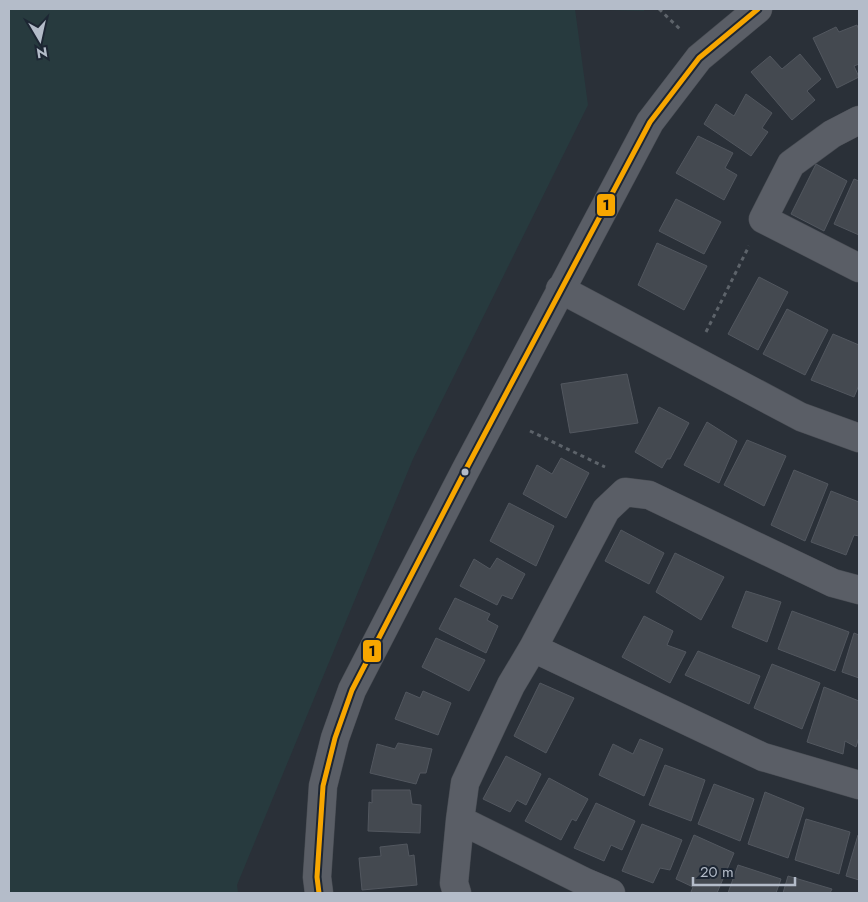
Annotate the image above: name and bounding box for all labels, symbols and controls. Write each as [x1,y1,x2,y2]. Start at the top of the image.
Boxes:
north arrow [15,15,65,65]
text: N [35,42,49,64]
line badge: 1 [596,193,616,217]
text: 1 [602,195,610,215]
unlabelled marker [460,467,470,477]
line badge: 1 [362,639,382,663]
text: 1 [368,641,376,661]
scale bar [693,854,796,886]
text: 20 m [700,861,734,883]

